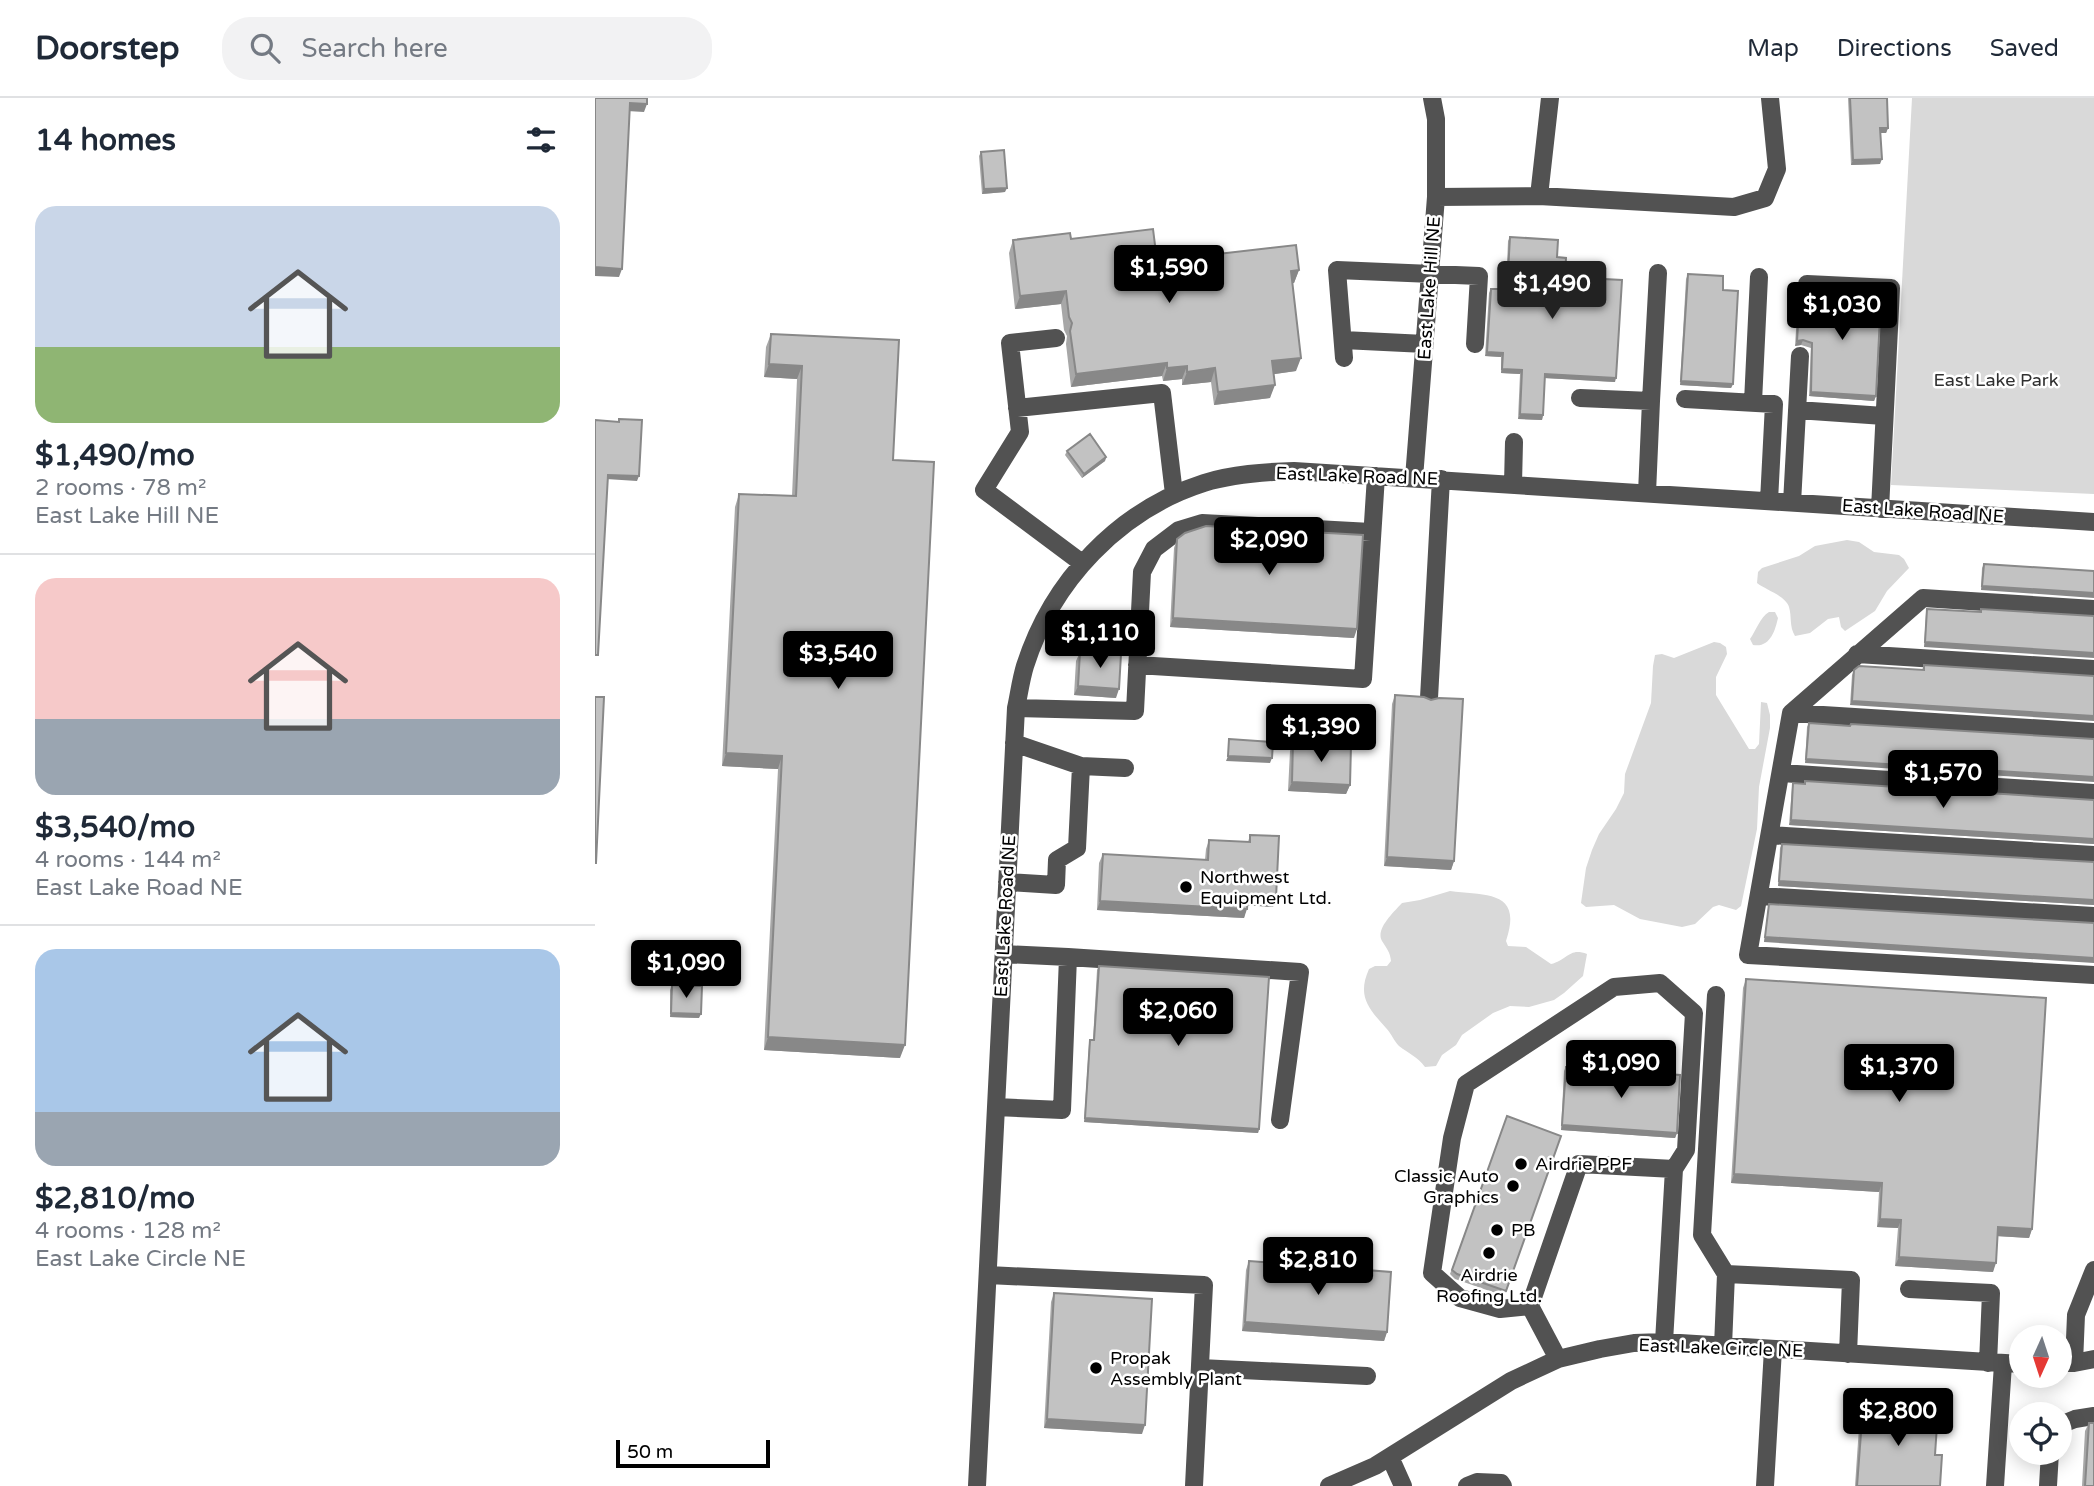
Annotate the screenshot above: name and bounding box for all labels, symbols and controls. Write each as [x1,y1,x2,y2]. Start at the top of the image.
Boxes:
search box [222,17,712,80]
text: Doorstep [35,29,180,68]
icon: search [246,29,284,67]
text: Search here [302,33,448,64]
text: Map [1747,34,1799,63]
text: Directions [1837,34,1952,63]
text: Saved [1990,34,2059,63]
icon: filters [522,121,560,159]
text: 14 homes [35,122,176,159]
street label: East Lake Hill NE [1413,215,1445,361]
pin: $1,590 [1112,246,1226,305]
icon: home [235,251,361,377]
text: $1,590 [1130,254,1208,282]
pin: $1,490 [1495,262,1609,321]
text: $1,490 [1513,270,1591,298]
pin: $1,030 [1785,282,1899,342]
text: $1,030 [1803,291,1881,319]
park label: East Lake Park [1933,369,2059,391]
text: $1,490/mo [35,437,195,474]
street label: East Lake Road NE [1275,462,1439,490]
text: 2 rooms · 78 m² [35,474,206,502]
street label: East Lake Road NE [1841,494,2005,528]
text: East Lake Hill NE [35,502,219,530]
pin: $2,090 [1212,518,1326,577]
text: $2,090 [1230,526,1308,554]
pin: $1,110 [1043,610,1157,670]
text: $1,110 [1061,619,1139,647]
icon: home [235,623,361,749]
pin: $3,540 [781,632,895,691]
text: $3,540 [799,640,877,668]
pin: $1,390 [1264,704,1378,764]
text: $1,390 [1282,713,1360,741]
pin: $1,570 [1886,750,2000,810]
text: $1,570 [1904,759,1982,787]
text: $3,540/mo [35,809,195,846]
street label: East Lake Road NE [990,834,1020,998]
text: 4 rooms · 144 m² [35,846,221,874]
place label: Northwest Equipment Ltd. [1200,866,1332,909]
text: East Lake Road NE [35,874,243,902]
marker: Northwest Equipment Ltd. [1178,879,1194,895]
pin: $1,090 [629,940,743,1000]
text: $1,090 [647,949,725,977]
pin: $2,060 [1121,988,1235,1048]
icon: home [235,994,361,1120]
text: $2,060 [1139,997,1217,1025]
pin: $1,090 [1564,1040,1678,1100]
pin: $1,370 [1842,1044,1956,1104]
text: $1,090 [1582,1049,1660,1077]
text: $1,370 [1860,1053,1938,1081]
place label: Airdrie PPF [1535,1153,1632,1175]
marker: Airdrie PPF [1513,1156,1529,1172]
place label: Classic Auto Graphics [1394,1165,1499,1208]
marker: Classic Auto Graphics [1505,1178,1521,1194]
text: $2,810/mo [35,1180,195,1217]
text: 4 rooms · 128 m² [35,1217,221,1245]
place label: PB [1511,1219,1536,1241]
marker: PB [1489,1222,1505,1238]
pin: $2,810 [1261,1238,1375,1297]
text: East Lake Circle NE [35,1245,246,1273]
marker: Airdrie Roofing Ltd. [1481,1245,1497,1261]
text: $2,810 [1279,1246,1357,1274]
place label: Airdrie Roofing Ltd. [1436,1264,1542,1307]
north arrow [2009,1325,2072,1388]
map controls [2009,1325,2072,1465]
street label: East Lake Circle NE [1638,1334,1804,1362]
place label: Propak Assembly Plant [1110,1347,1242,1390]
marker: Propak Assembly Plant [1088,1360,1104,1376]
pin: $2,800 [1841,1388,1955,1448]
text: $2,800 [1859,1397,1937,1425]
button: locate [2009,1402,2072,1465]
scale bar [616,1437,770,1469]
text: 50 m [627,1441,673,1463]

